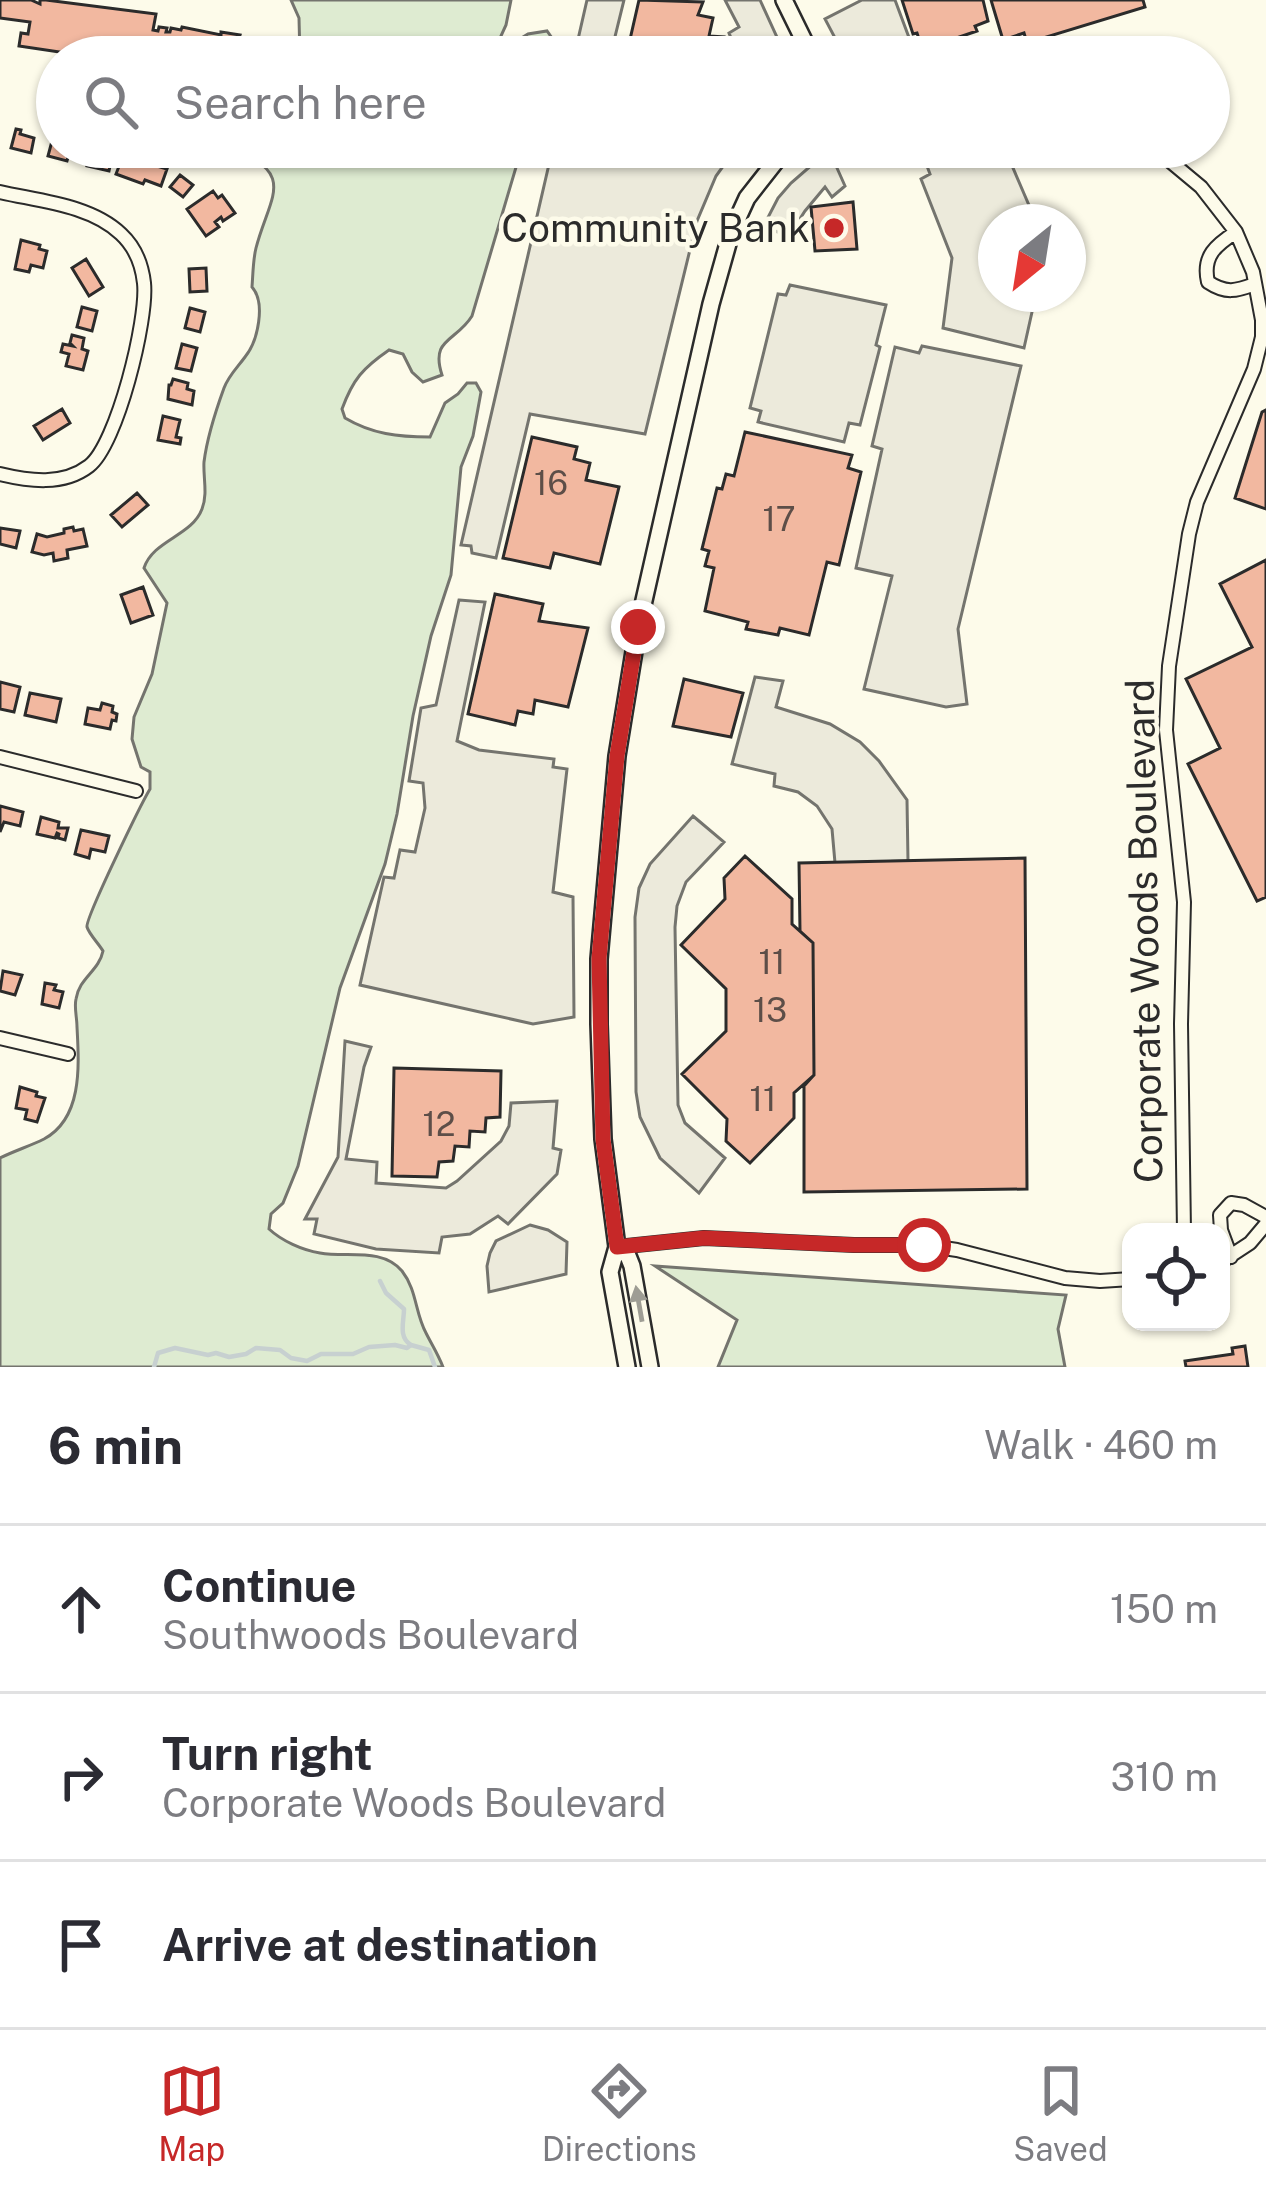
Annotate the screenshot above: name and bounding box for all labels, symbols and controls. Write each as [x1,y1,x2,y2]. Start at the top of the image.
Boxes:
search box [36,36,1230,168]
icon: search [78,69,144,135]
text: Search here [174,76,427,129]
north arrow [978,204,1086,312]
place label: Community Bank [501,205,810,251]
marker: Community Bank [821,215,847,241]
house number: 16 [534,464,568,502]
house number: 17 [762,500,796,538]
route end [611,600,665,654]
street label: Corporate Woods Boulevard [1117,679,1171,1183]
house number: 11 [759,943,785,981]
house number: 13 [753,991,787,1029]
house number: 11 [750,1080,776,1118]
house number: 12 [422,1105,456,1143]
route start [897,1218,951,1272]
map controls [1122,1223,1230,1331]
button: locate [1122,1223,1230,1331]
one-way arrow [629,1285,647,1323]
text: 6 min [48,1416,183,1475]
text: Walk · 460 m [984,1422,1218,1468]
text: Continue [162,1559,356,1612]
icon: ahead [48,1576,114,1642]
text: 150 m [1110,1586,1218,1632]
text: Southwoods Boulevard [162,1612,579,1658]
text: Turn right [162,1727,373,1780]
icon: right [48,1744,114,1810]
text: 310 m [1110,1754,1218,1800]
text: Corporate Woods Boulevard [162,1780,666,1826]
icon: arrive [48,1912,114,1978]
text: Arrive at destination [162,1918,598,1971]
tab: Map [158,2058,225,2168]
tab: Directions [542,2058,697,2168]
tab: Saved [1013,2058,1108,2168]

